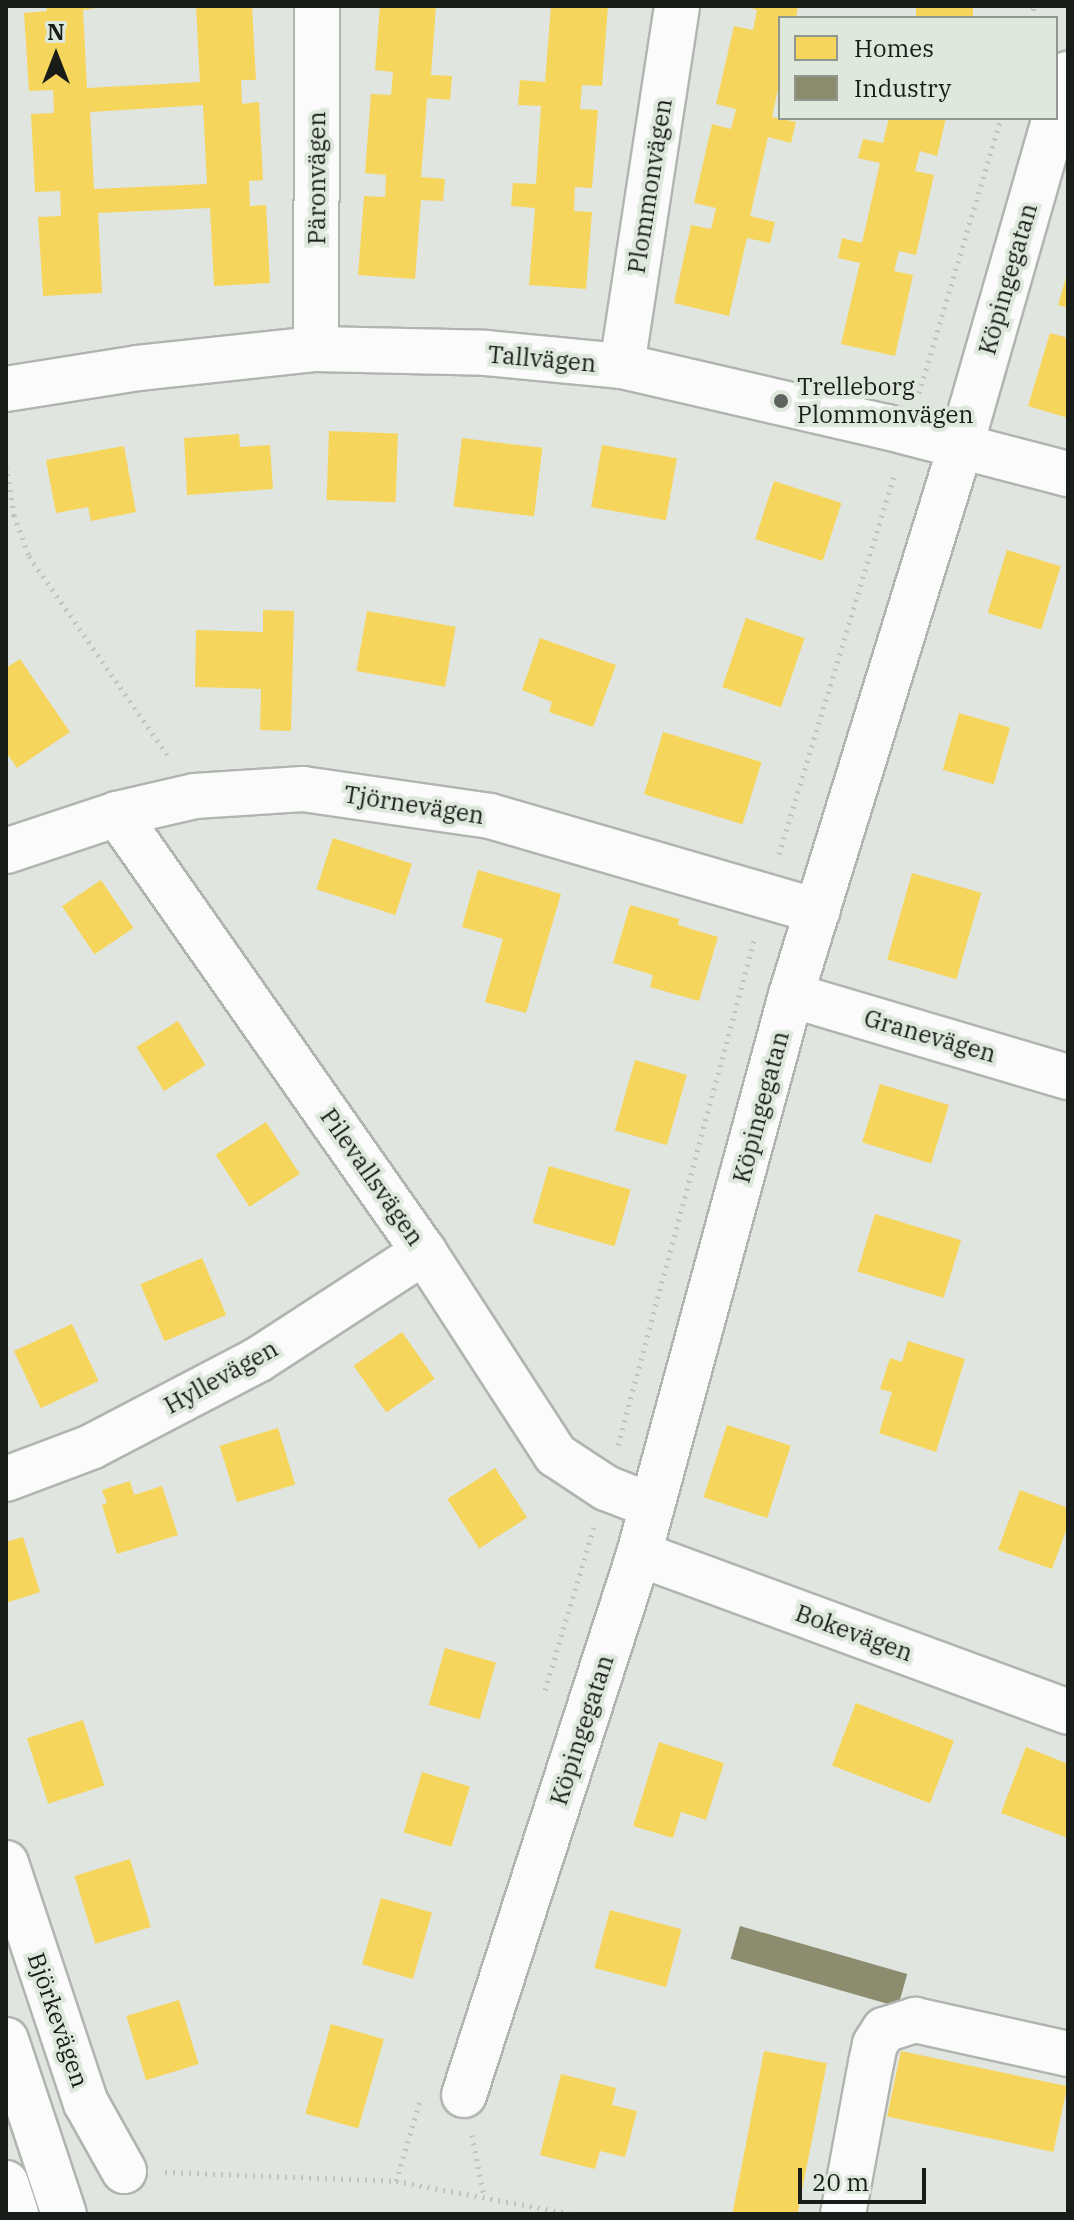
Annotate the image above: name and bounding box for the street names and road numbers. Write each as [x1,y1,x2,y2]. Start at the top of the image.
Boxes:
street label: Plommonvägen [622,97,678,275]
street label: Päronvägen [303,111,331,245]
street label: Köpingegatan [973,200,1043,358]
street label: Tallvägen [487,340,597,378]
street label: Tjörnevägen [342,780,486,830]
street label: Granevägen [861,1003,999,1069]
street label: Köpingegatan [727,1028,795,1186]
street label: Pilevallsvägen [314,1103,430,1251]
street label: Hyllevägen [159,1334,283,1420]
street label: Bokevägen [791,1598,917,1668]
street label: Köpingegatan [544,1651,620,1809]
street label: Björkevägen [21,1949,95,2091]

